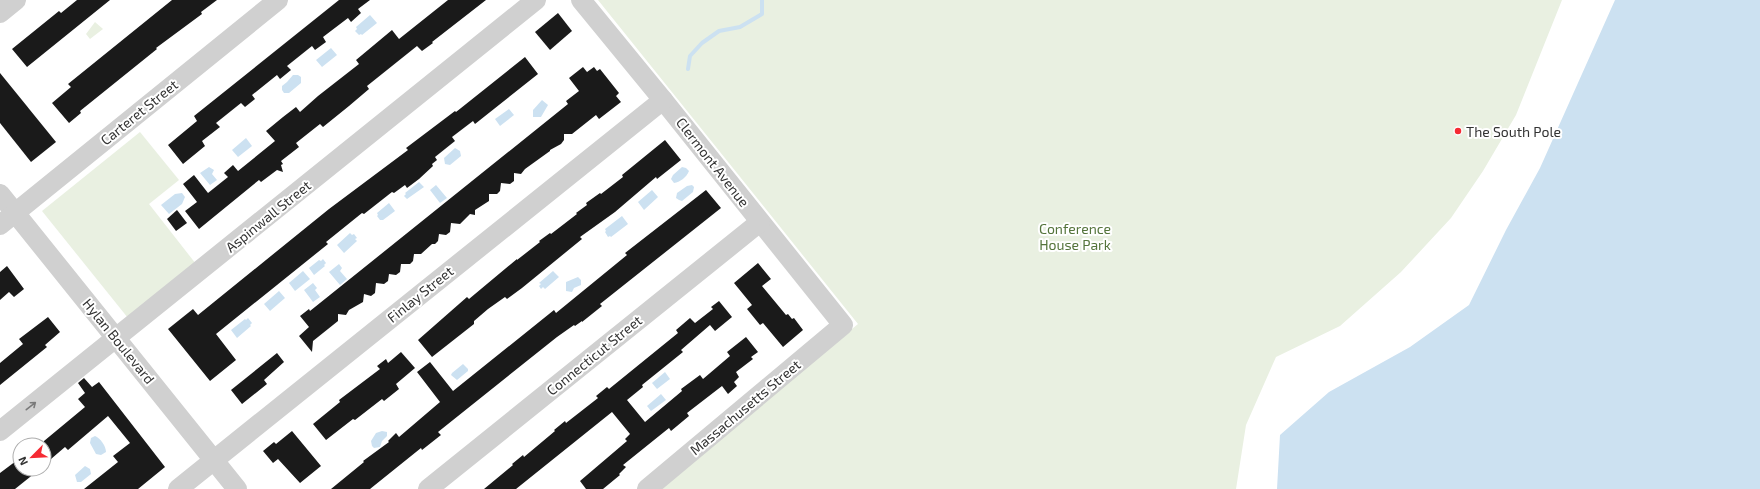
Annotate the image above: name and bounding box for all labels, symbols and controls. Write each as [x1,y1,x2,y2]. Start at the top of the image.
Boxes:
street label: Carteret Street [97,76,181,148]
street label: Clermont Avenue [673,114,753,210]
place label: The South Pole [1466,123,1561,140]
marker: The South Pole [1453,126,1463,136]
street label: Aspinwall Street [222,176,314,256]
park label: Conference House Park [1039,220,1111,253]
street label: Finlay Street [384,262,456,326]
street label: Hylan Boulevard [79,295,159,387]
street label: Connecticut Street [543,311,645,399]
street label: Massachusetts Street [686,356,804,458]
one-way arrow [25,402,36,411]
north arrow [12,437,52,477]
text: N [15,455,30,468]

